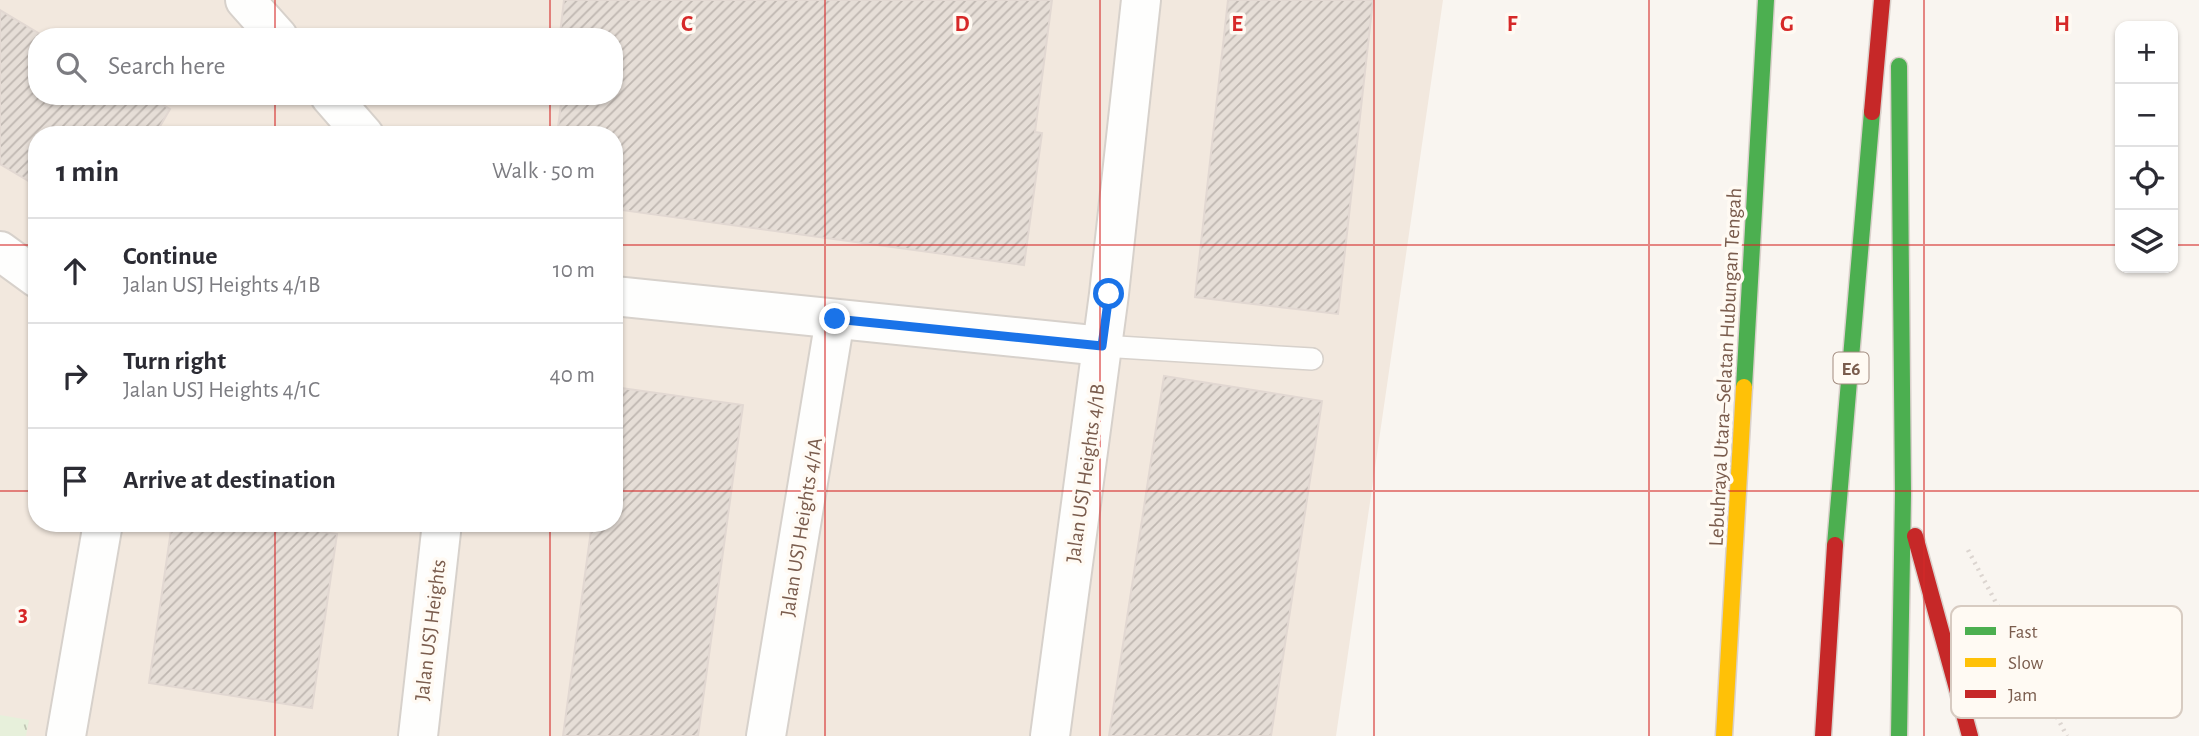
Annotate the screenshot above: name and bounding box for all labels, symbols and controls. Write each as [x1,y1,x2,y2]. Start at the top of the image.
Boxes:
text: C [681,13,693,36]
text: D [954,13,970,36]
text: E [1231,13,1243,36]
text: F [1507,13,1518,36]
text: G [1780,13,1794,36]
text: H [2054,13,2070,36]
map controls [2115,21,2178,273]
button: + [2115,21,2178,84]
search box [28,28,623,105]
icon: search [52,48,90,86]
text: Search here [108,53,226,79]
button: − [2115,84,2178,147]
button: locate [2115,147,2178,210]
text: 1 min [56,157,119,187]
text: Walk · 50 m [492,160,595,183]
street label: Lebuhraya Utara–Selatan Hubungan Tengah [1706,187,1745,547]
button: layers [2115,210,2178,273]
text: Continue [123,243,218,269]
icon: ahead [56,252,94,290]
text: 10 m [553,259,595,282]
text: Jalan USJ Heights 4/1B [123,274,320,297]
route start [1093,278,1124,309]
route end [819,303,850,334]
text: Turn right [123,348,226,374]
road number: E6 [1834,352,1868,384]
icon: right [56,357,94,395]
text: 40 m [550,364,595,387]
text: Jalan USJ Heights 4/1C [123,379,320,402]
street label: Jalan USJ Heights 4/1B [1063,382,1108,564]
street label: Jalan USJ Heights 4/1A [777,436,826,618]
icon: arrive [56,462,94,500]
text: Arrive at destination [123,467,336,493]
street label: Jalan USJ Heights [411,558,450,702]
text: 3 [18,603,28,626]
legend [1951,606,2182,718]
text: Fast [2008,623,2038,642]
text: Slow [2008,654,2044,673]
text: Jam [2008,686,2037,705]

